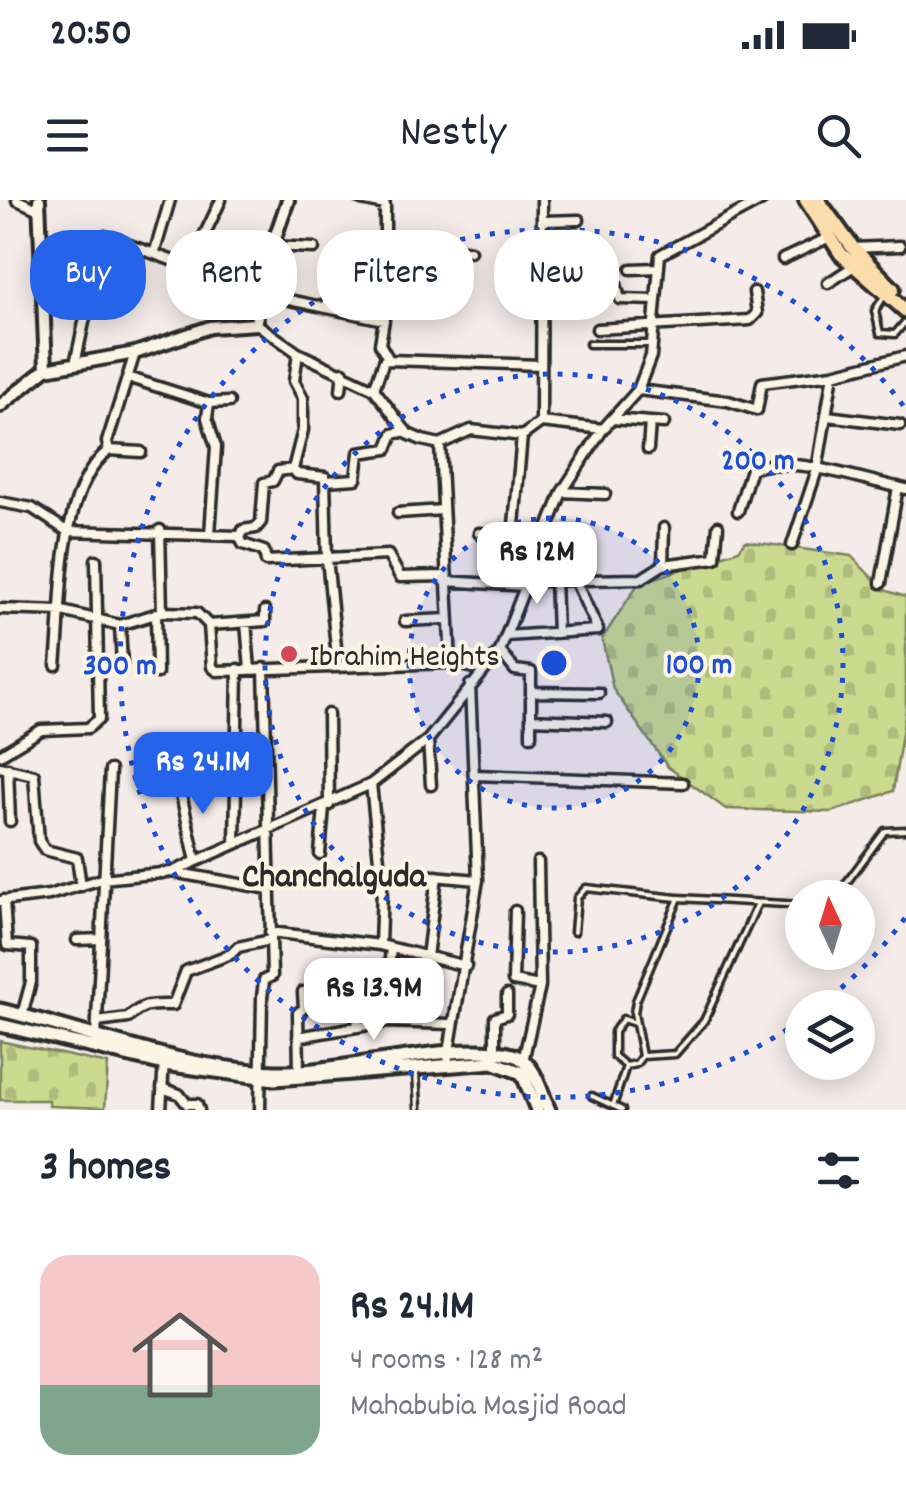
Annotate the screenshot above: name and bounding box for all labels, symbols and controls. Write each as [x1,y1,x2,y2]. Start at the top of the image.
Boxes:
text: 20:50 [50,8,132,63]
text: Nestly [400,103,506,167]
icon: menu [40,108,95,163]
icon: search [811,108,866,163]
chip: Buy [30,230,146,320]
chip: Rent [166,230,297,320]
chip: Filters [317,230,474,320]
chip: New [494,230,619,320]
text: 200 m [721,442,795,485]
pin: Rs 12M [456,522,618,607]
text: Rs 12M [499,531,575,577]
place label: Ibrahim Heights [309,636,500,682]
marker: Ibrahim Heights [278,643,300,665]
centre of rings [536,645,572,681]
text: 100 m [666,646,732,689]
text: 300 m [83,647,157,690]
pin: Rs 24.1M [100,732,306,817]
text: Rs 24.1M [156,741,250,787]
district label: Chanchalguda [242,854,428,904]
north arrow [785,880,875,970]
map controls [785,880,875,1080]
pin: Rs 13.9M [271,958,477,1043]
text: Rs 13.9M [326,967,422,1013]
button: layers [785,990,875,1080]
text: 3 homes [40,1140,171,1200]
icon: filters [811,1143,866,1198]
text: Rs 24.1M [350,1279,474,1339]
icon: home [120,1295,240,1415]
text: 4 rooms · 128 m² [350,1339,543,1385]
text: Mahabubia Masjid Road [350,1385,627,1431]

